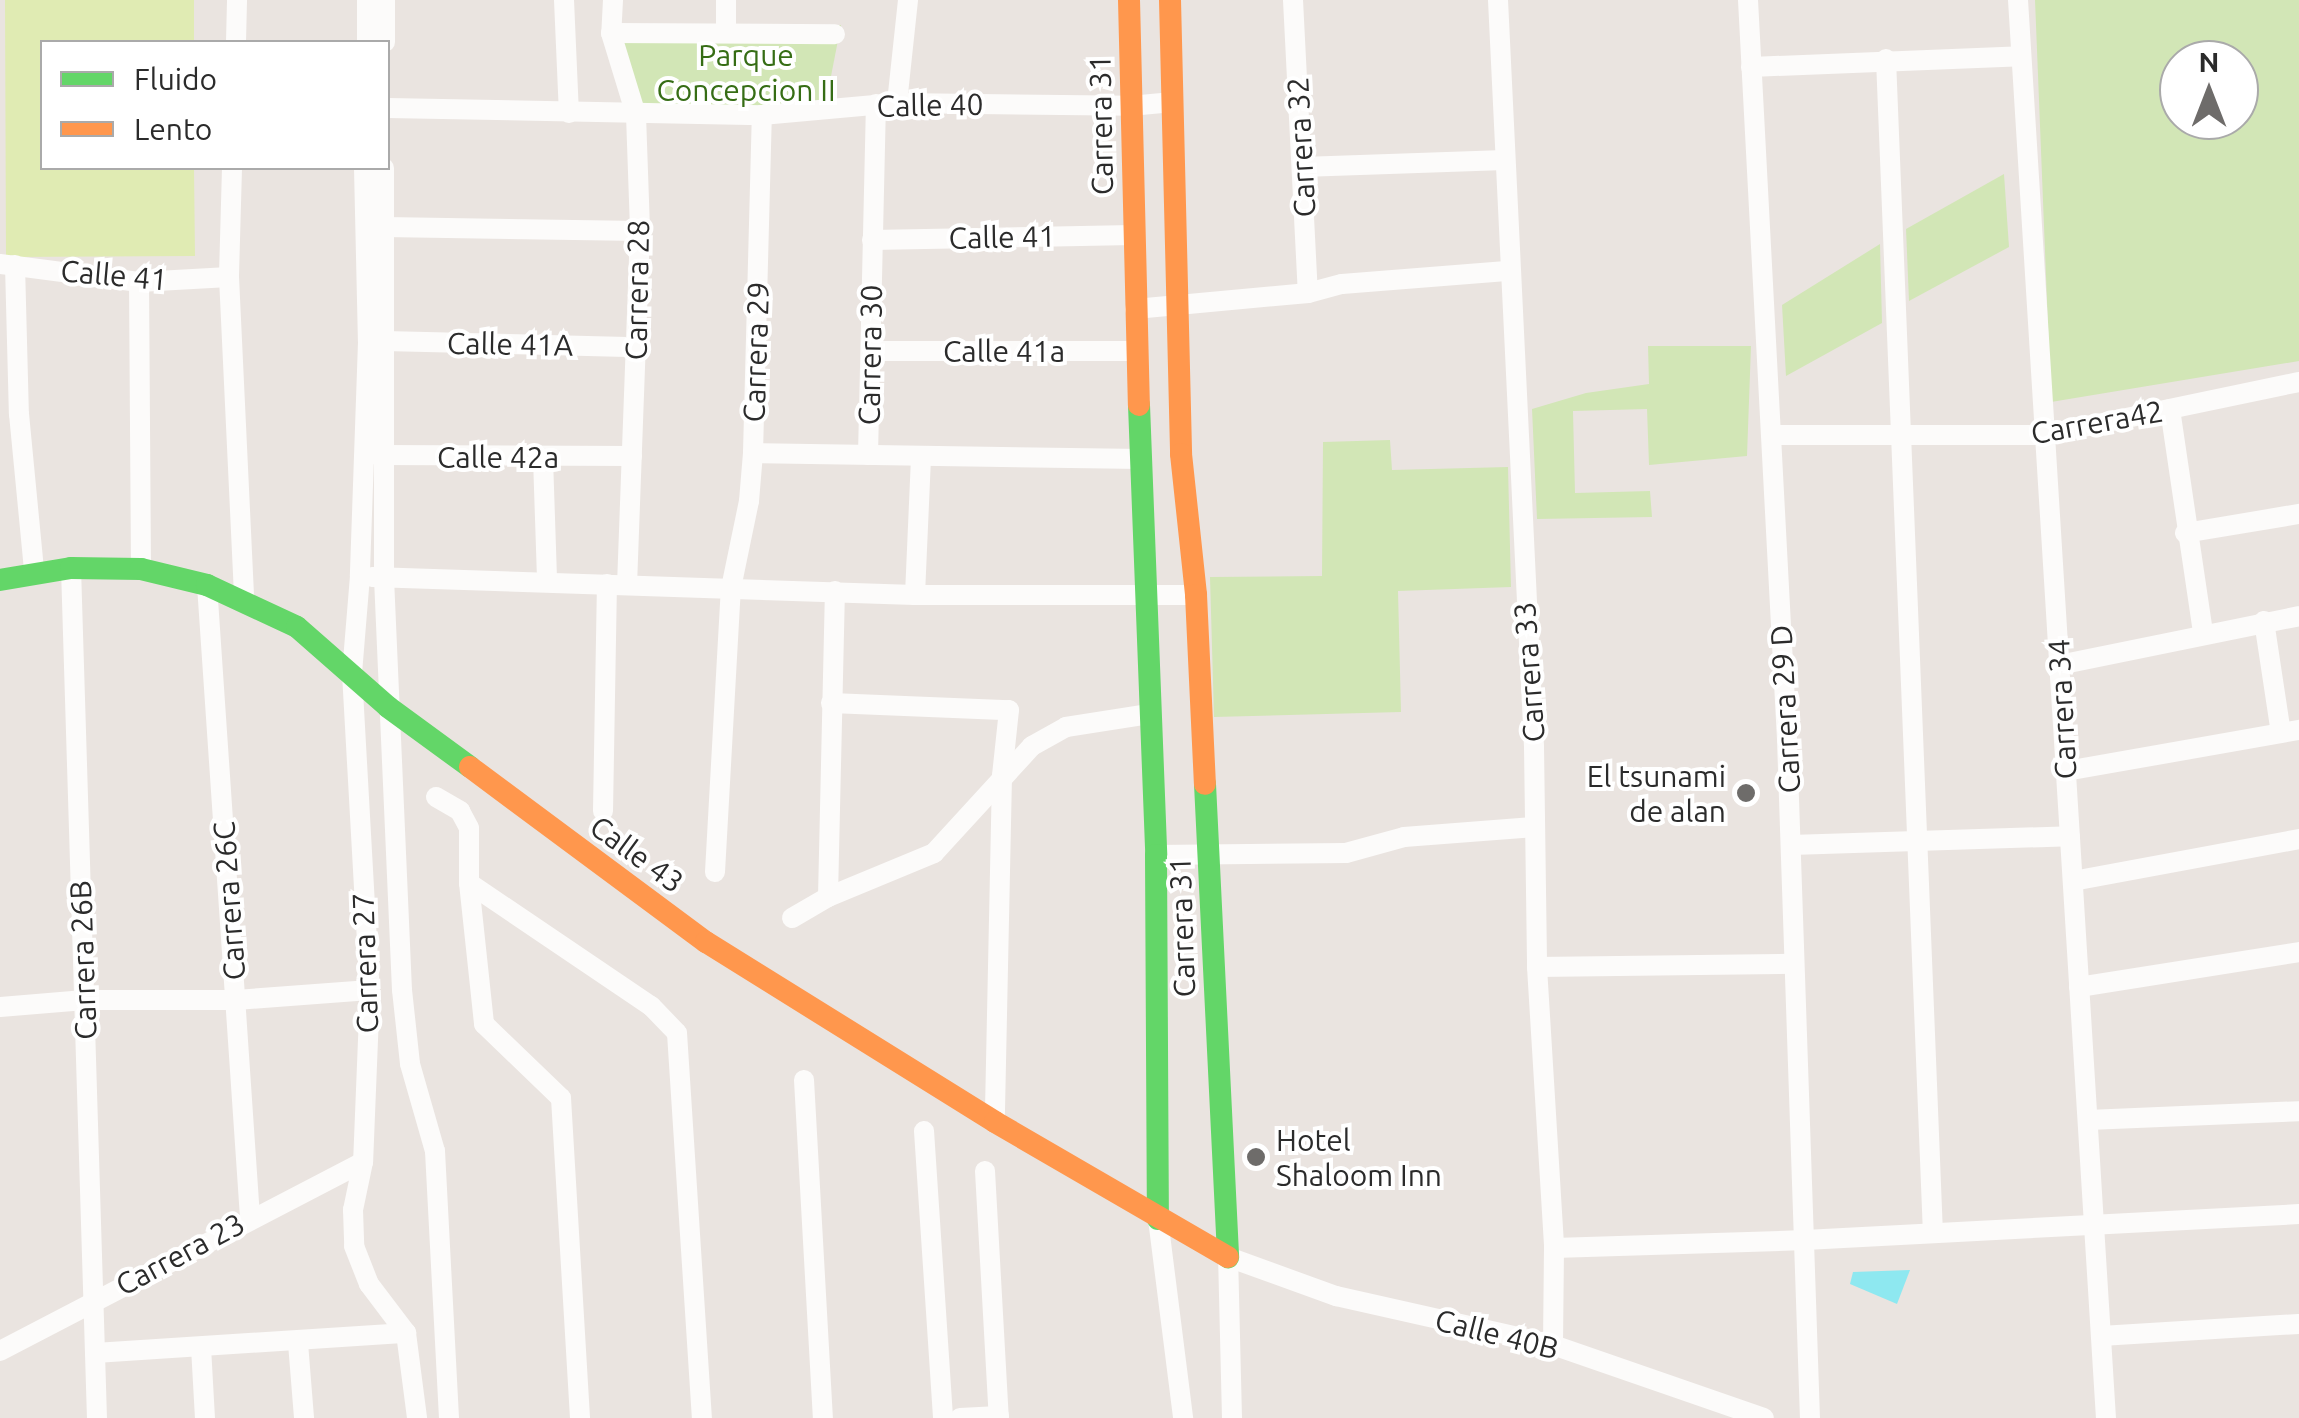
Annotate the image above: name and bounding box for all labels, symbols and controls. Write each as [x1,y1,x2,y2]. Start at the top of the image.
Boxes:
park label: Parque Concepcion II [656,37,836,108]
legend [40,40,390,170]
north arrow [2159,40,2259,140]
text: N [2199,46,2219,77]
street label: Carrera 31 [1082,54,1120,196]
text: Fluido [134,62,217,96]
street label: Carrera 32 [1279,76,1323,218]
street label: Calle 40 [876,86,984,124]
text: Lento [134,112,212,146]
street label: Calle 41 [948,218,1056,256]
street label: Carrera 28 [618,219,656,361]
street label: Calle 41 [59,252,169,298]
street label: Carrera 29 [736,281,776,423]
street label: Carrera 30 [851,284,889,426]
street label: Calle 41A [447,325,573,363]
street label: Calle 41a [943,333,1065,369]
street label: Carrera42 [2028,393,2166,451]
street label: Calle 42a [437,439,559,475]
street label: Carrera 33 [1506,601,1552,743]
street label: Carrera 29 D [1763,624,1807,794]
street label: Carrera 34 [2040,638,2084,780]
place label: El tsunami de alan [1587,758,1726,828]
marker: El tsunami de alan [1735,782,1757,804]
street label: Calle 43 [583,808,691,900]
street label: Carrera 26C [205,820,253,982]
street label: Carrera 31 [1162,856,1202,998]
street label: Carrera 26B [62,880,104,1040]
street label: Carrera 27 [345,892,385,1034]
place label: Hotel Shaloom Inn [1276,1122,1442,1192]
marker: Hotel Shaloom Inn [1245,1146,1267,1168]
street label: Carrera 23 [109,1205,251,1303]
street label: Calle 40B [1432,1301,1562,1367]

